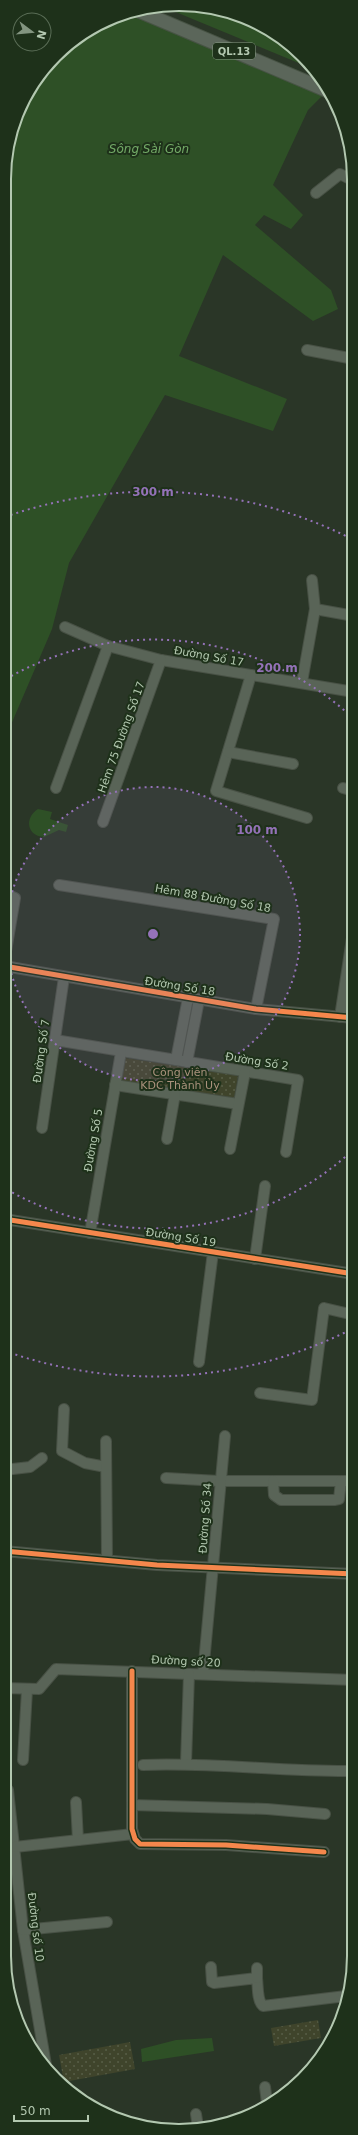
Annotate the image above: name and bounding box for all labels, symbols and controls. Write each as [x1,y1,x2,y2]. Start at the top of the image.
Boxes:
north arrow [12,12,52,52]
text: N [34,28,49,41]
road number: QL.13 [213,43,255,59]
water label: Sông Sài Gòn [109,142,189,156]
text: 300 m [132,485,174,499]
street label: Đường Số 17 [173,644,245,669]
text: 200 m [256,661,298,675]
street label: Hẻm 75 Đường Số 17 [95,680,148,795]
text: 100 m [236,823,278,837]
street label: Hẻm 88 Đường Số 18 [154,882,272,915]
centre of rings [146,927,160,941]
street label: Đường Số 18 [144,975,216,998]
street label: Đường Số 7 [31,1019,52,1084]
street label: Đường Số 2 [224,1050,289,1073]
park label: Công viên KDC Thành Ủy [140,1066,220,1092]
street label: Đường Số 5 [82,1107,105,1173]
street label: Đường Số 19 [145,1226,217,1249]
street label: Đường Số 34 [197,1482,214,1554]
street label: Đường số 20 [151,1653,221,1670]
street label: Đường số 10 [25,1892,46,1962]
scale bar [14,2097,88,2123]
text: 50 m [20,2104,51,2118]

